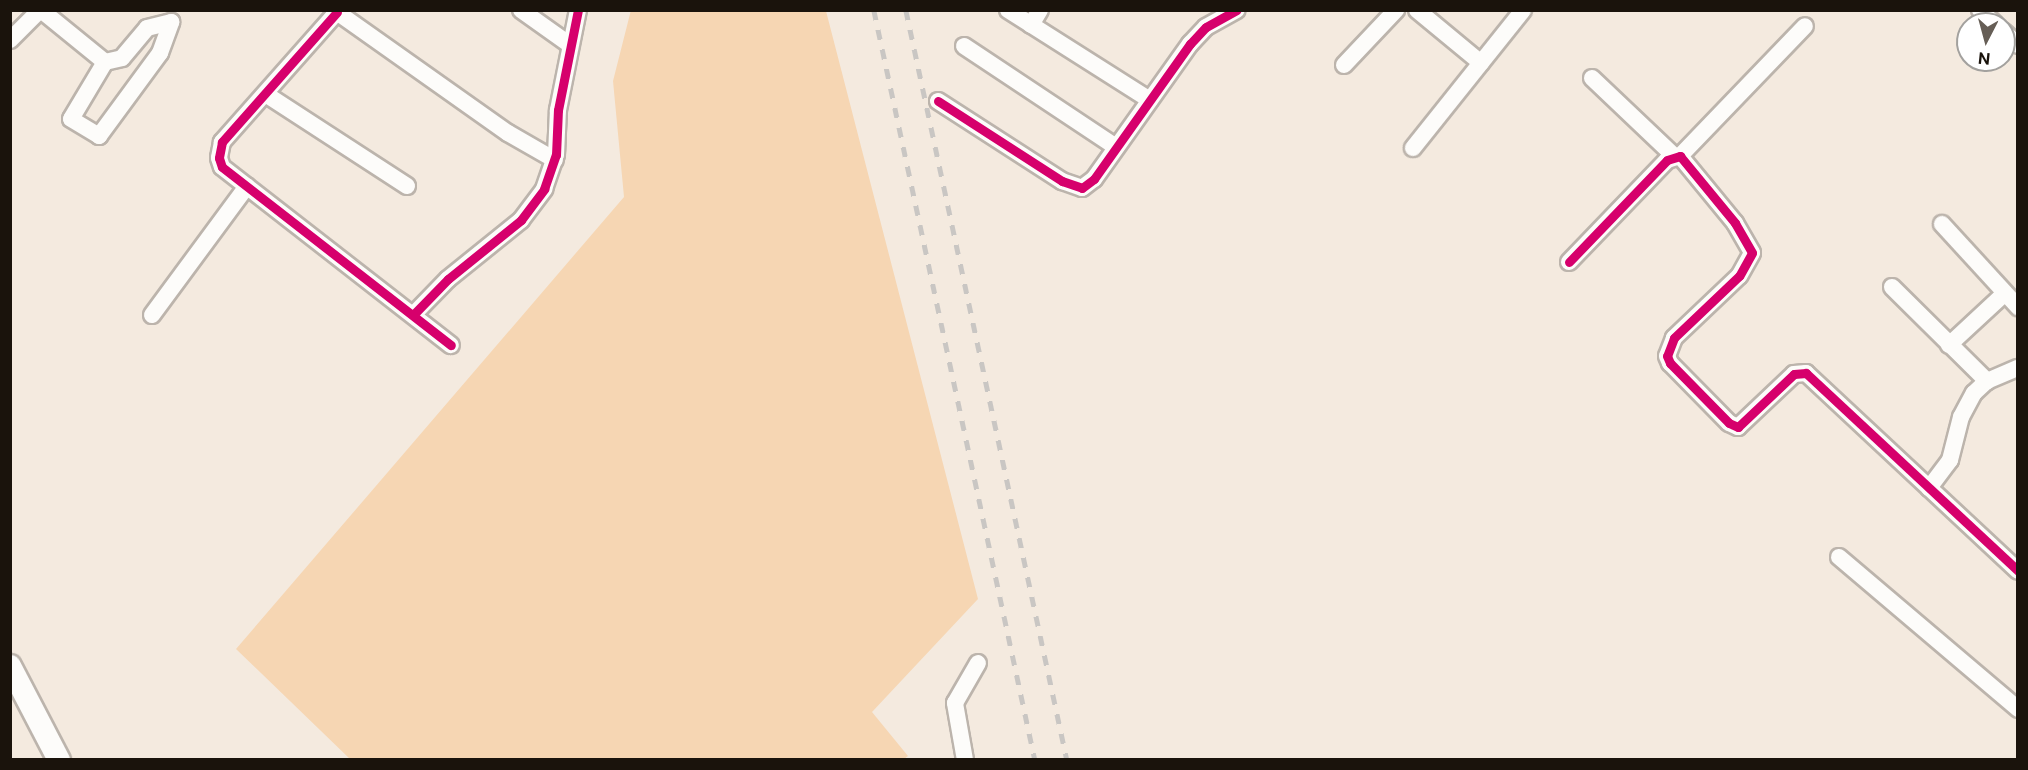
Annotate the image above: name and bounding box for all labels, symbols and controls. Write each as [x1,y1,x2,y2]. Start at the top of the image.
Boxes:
north arrow [1956,12,2016,72]
text: N [1977,48,1991,69]

